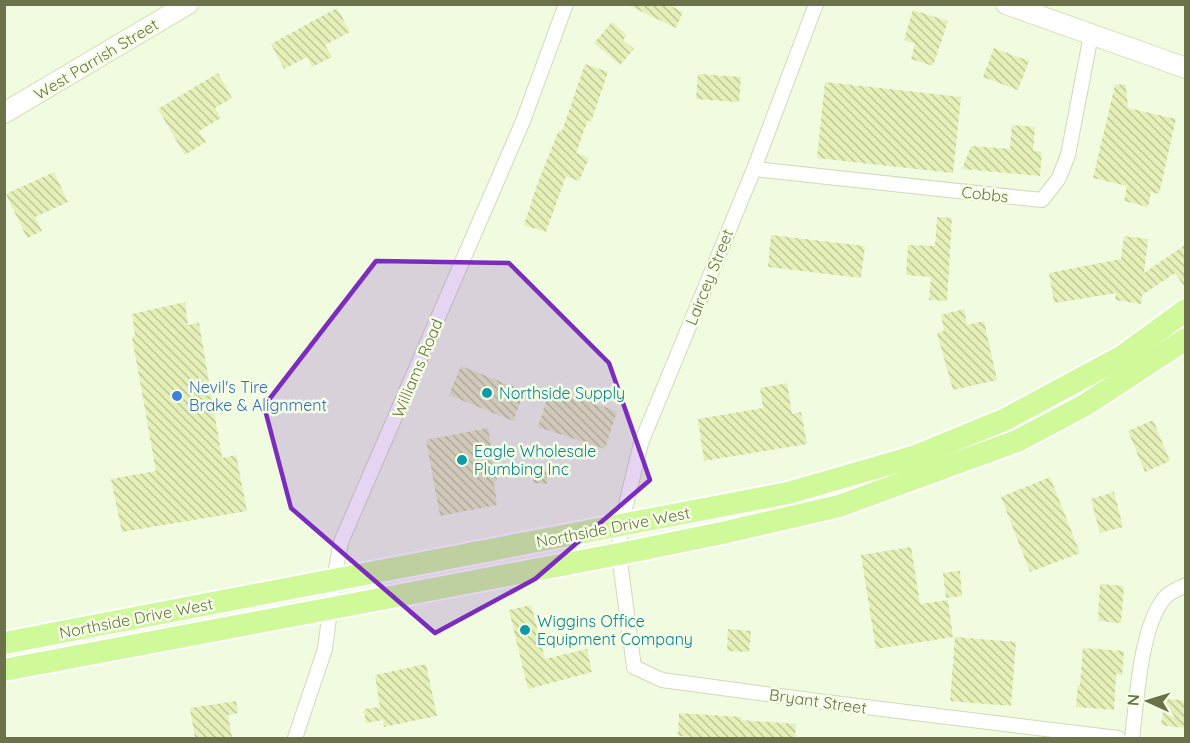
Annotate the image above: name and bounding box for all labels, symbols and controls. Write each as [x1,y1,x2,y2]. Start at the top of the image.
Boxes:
street label: West Parrish Street [30,14,162,104]
street label: Cobbs [961,182,1009,206]
street label: Laircey Street [681,226,737,328]
street label: Williams Road [387,316,447,420]
place label: Nevil's Tire Brake & Alignment [189,377,327,415]
place label: Northside Supply [499,383,625,403]
marker: Northside Supply [480,386,494,400]
marker: Nevil's Tire Brake & Alignment [170,389,184,403]
place label: Eagle Wholesale Plumbing Inc [474,441,596,479]
marker: Eagle Wholesale Plumbing Inc [455,453,469,467]
street label: Northside Drive West [534,502,692,552]
street label: Northside Drive West [57,593,215,643]
place label: Wiggins Office Equipment Company [537,611,693,649]
marker: Wiggins Office Equipment Company [518,623,532,637]
north arrow [1118,671,1178,731]
street label: Bryant Street [768,684,868,718]
text: N [1123,693,1143,707]

